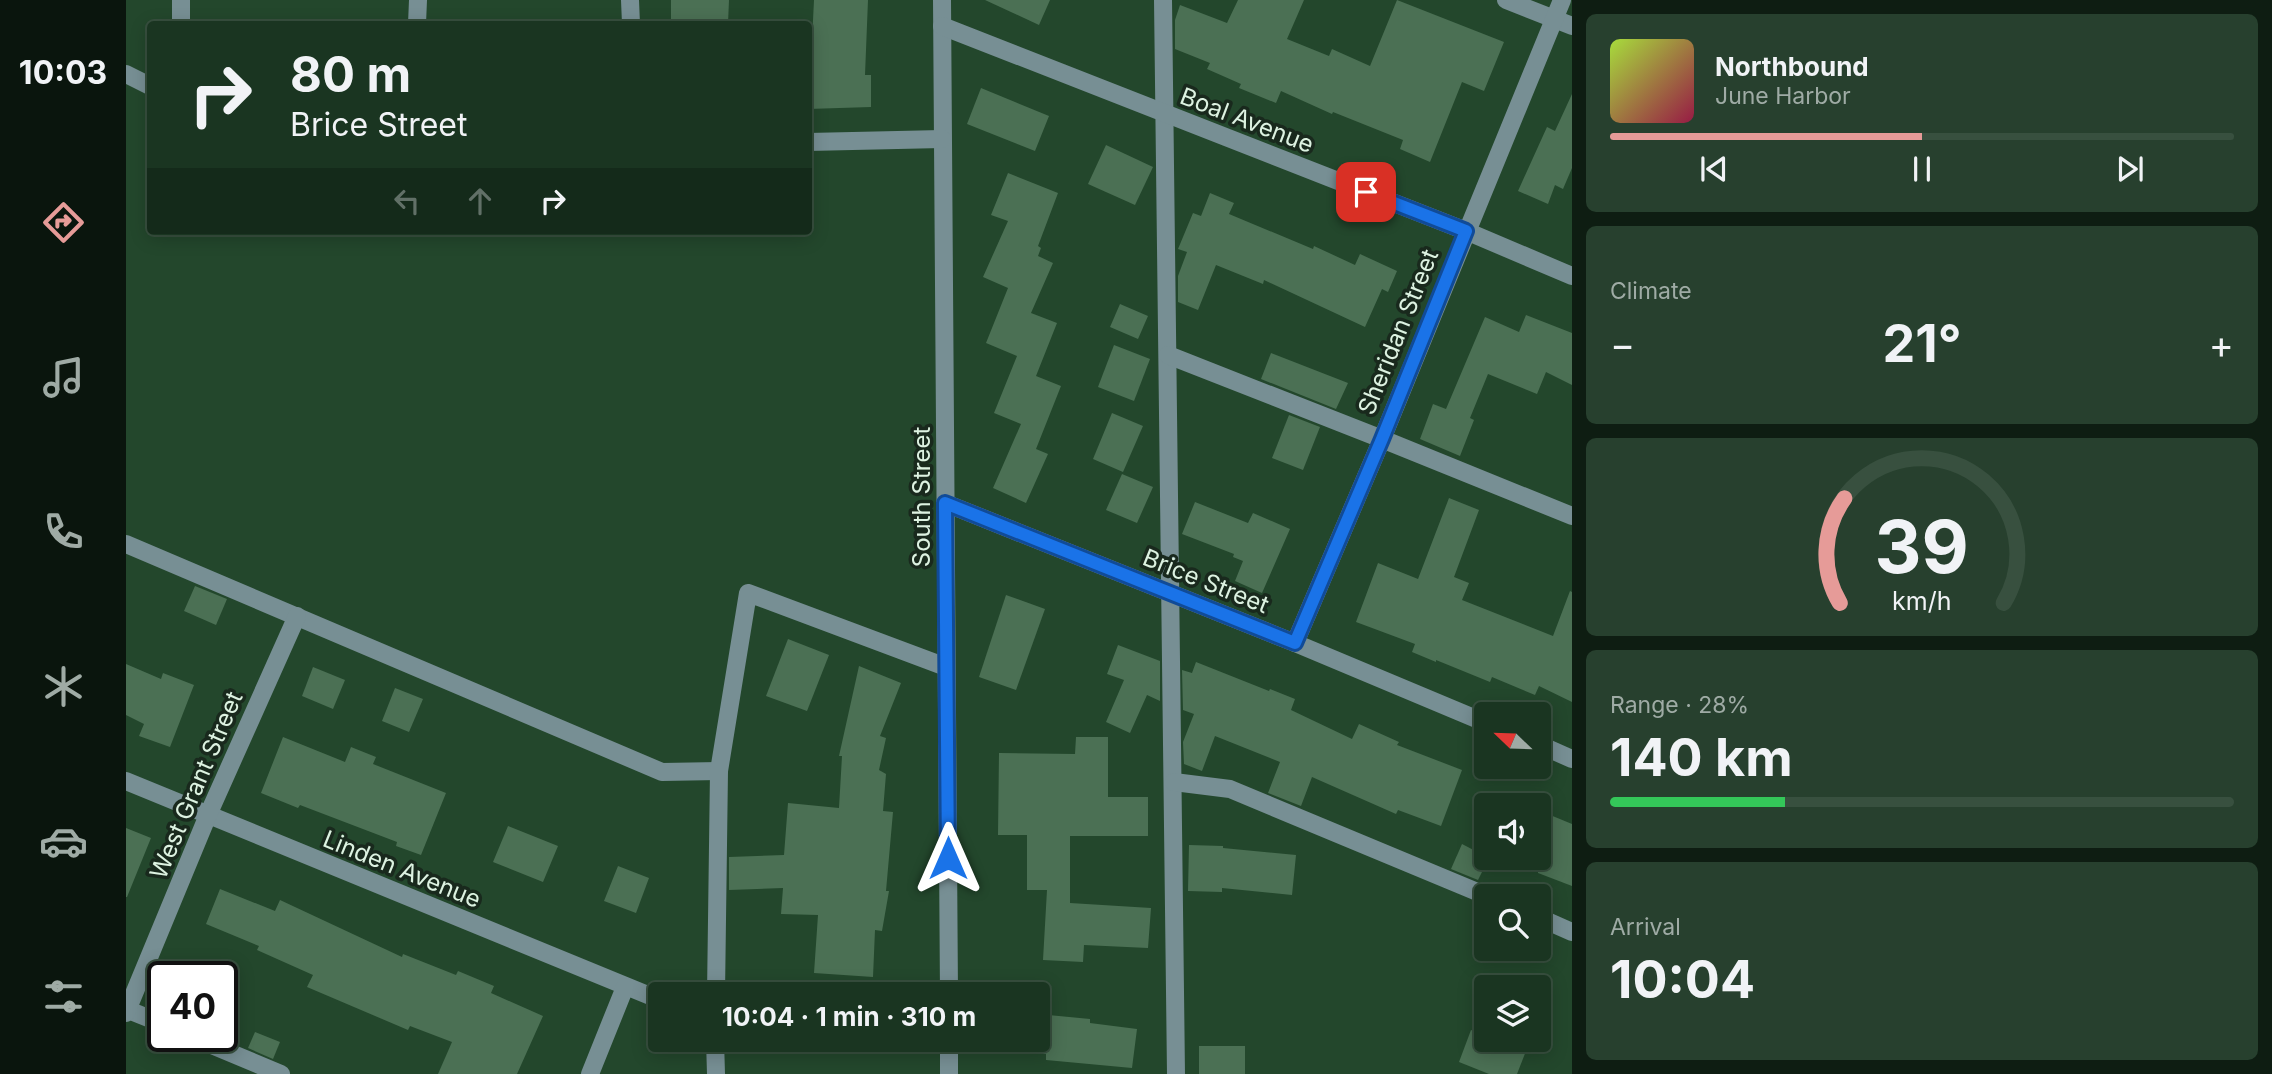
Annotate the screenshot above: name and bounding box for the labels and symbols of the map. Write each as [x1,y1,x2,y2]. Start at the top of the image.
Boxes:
street label: Boal Avenue [1176,81,1318,159]
pin [1336,162,1396,222]
street label: Sheridan Street [1352,245,1444,419]
street label: South Street [907,427,936,567]
street label: Brice Street [1139,543,1273,619]
street label: West Grant Street [143,687,249,883]
north arrow [1474,702,1550,779]
position arrow [911,821,985,895]
street label: Linden Avenue [319,824,485,914]
speed limit sign: 40 [147,961,238,1052]

